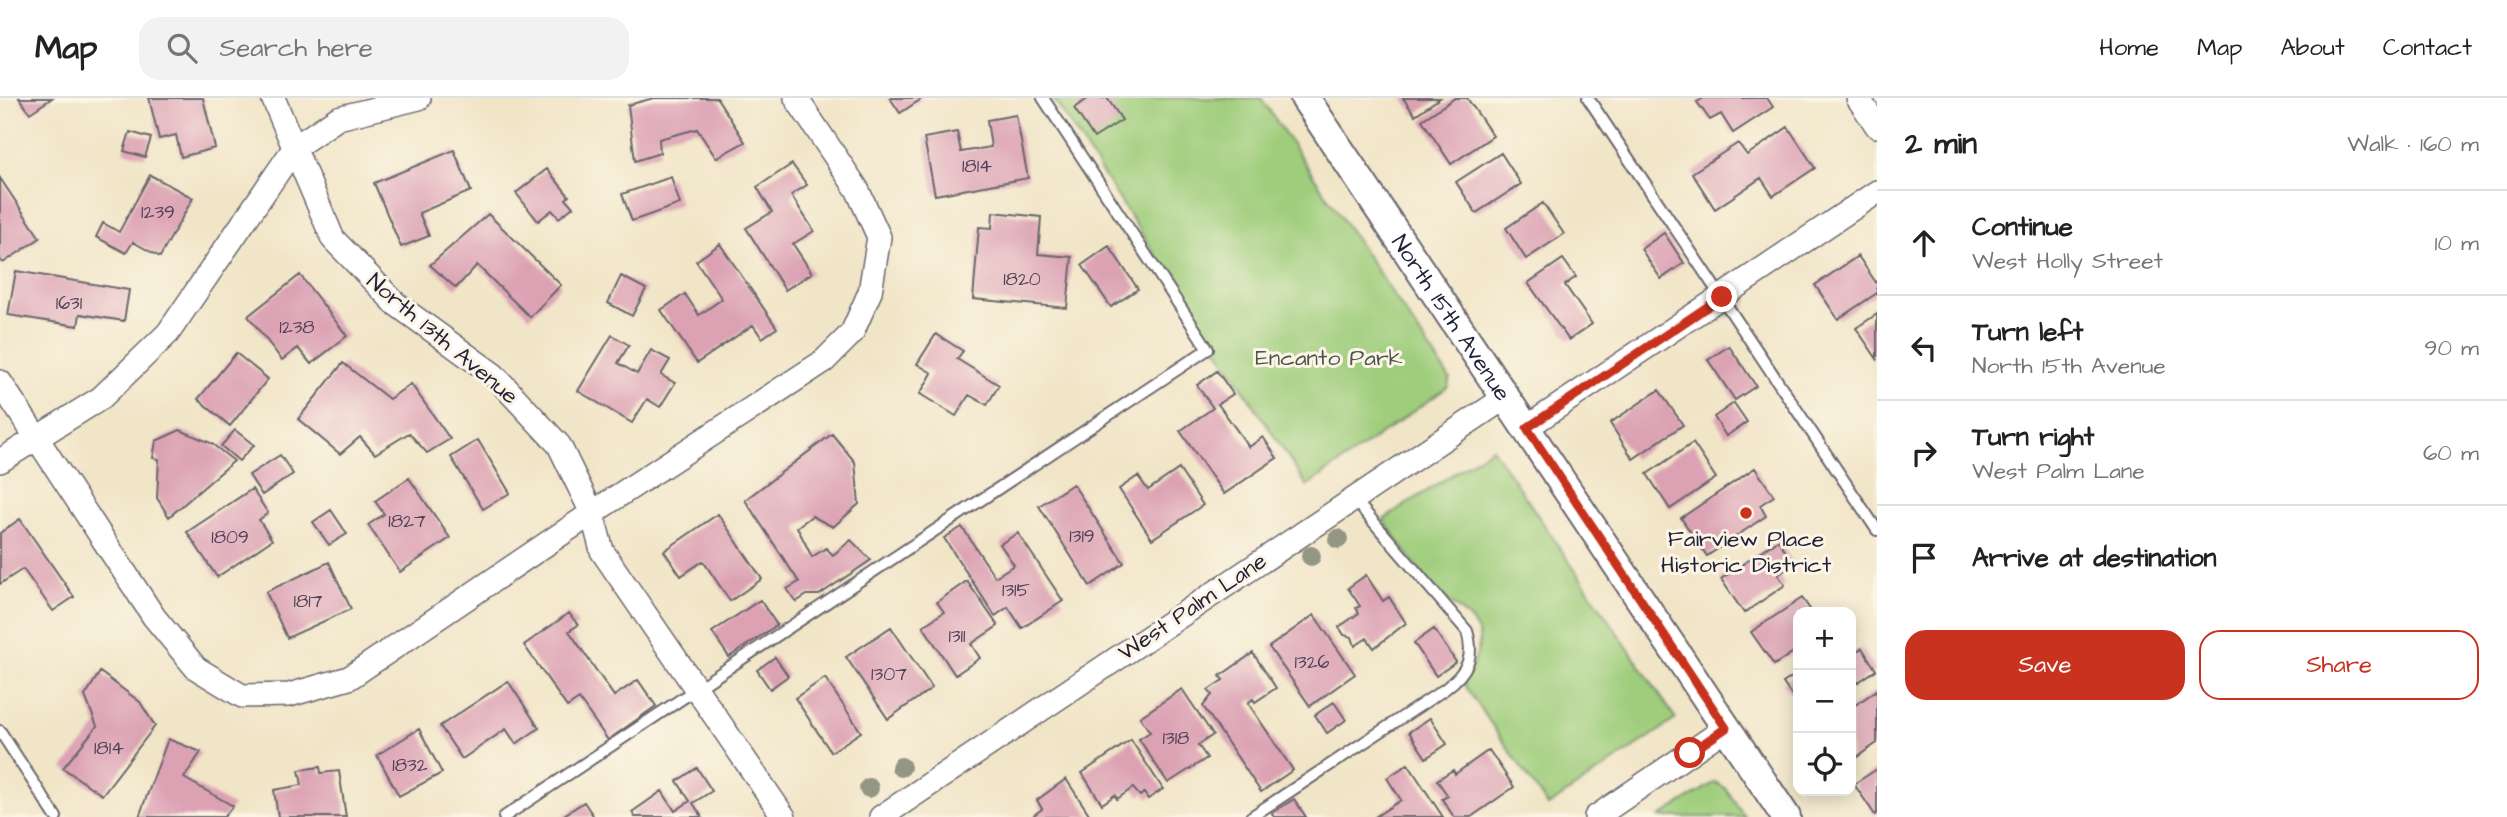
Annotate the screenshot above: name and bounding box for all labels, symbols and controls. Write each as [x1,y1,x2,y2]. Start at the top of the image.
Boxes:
search box [139,17,629,80]
text: Map [35,25,97,71]
icon: search [163,29,201,67]
text: Search here [219,30,373,66]
text: Home [2099,31,2159,65]
text: Map [2197,31,2242,65]
text: About [2280,31,2345,65]
text: Contact [2383,31,2472,65]
text: 2 min [1905,123,1977,165]
text: Walk · 160 m [2347,128,2479,160]
house number: 1814 [962,153,992,180]
house number: 1239 [141,199,175,226]
text: Continue [1972,209,2073,245]
icon: ahead [1905,224,1943,262]
text: 10 m [2434,227,2479,259]
street label: North 15th Avenue [1384,228,1518,407]
text: West Holly Street [1972,245,2163,277]
street label: North 13th Avenue [360,266,525,412]
house number: 1820 [1003,266,1041,293]
route end [1706,281,1737,312]
house number: 1631 [56,290,83,317]
house number: 1238 [279,314,315,341]
text: Turn left [1972,314,2083,350]
icon: left [1905,329,1943,367]
text: 90 m [2424,332,2479,364]
park label: Encanto Park [1255,342,1403,374]
text: North 15th Avenue [1972,350,2166,382]
text: Turn right [1972,419,2094,455]
icon: right [1905,434,1943,472]
text: 60 m [2423,437,2479,469]
text: West Palm Lane [1972,455,2145,487]
marker: Fairview Place Historic District [1738,505,1754,521]
house number: 1827 [388,508,426,535]
house number: 1319 [1069,523,1095,550]
place label: Fairview Place Historic District [1661,523,1832,581]
house number: 1809 [211,524,249,551]
icon: arrive [1905,539,1943,577]
text: Arrive at destination [1972,540,2217,576]
street label: West Palm Lane [1112,545,1273,668]
house number: 1315 [1002,577,1031,604]
house number: 1817 [294,588,323,615]
map controls [1793,607,1856,796]
button: + [1793,607,1856,670]
house number: 1311 [949,623,966,650]
button: Save [1905,630,2185,700]
button: Share [2199,630,2479,700]
house number: 1326 [1295,649,1330,676]
house number: 1307 [871,661,907,688]
button: − [1793,670,1856,733]
house number: 1318 [1163,725,1189,752]
button: locate [1793,733,1856,796]
house number: 1814 [94,735,124,762]
route start [1674,737,1705,768]
house number: 1832 [392,752,428,779]

